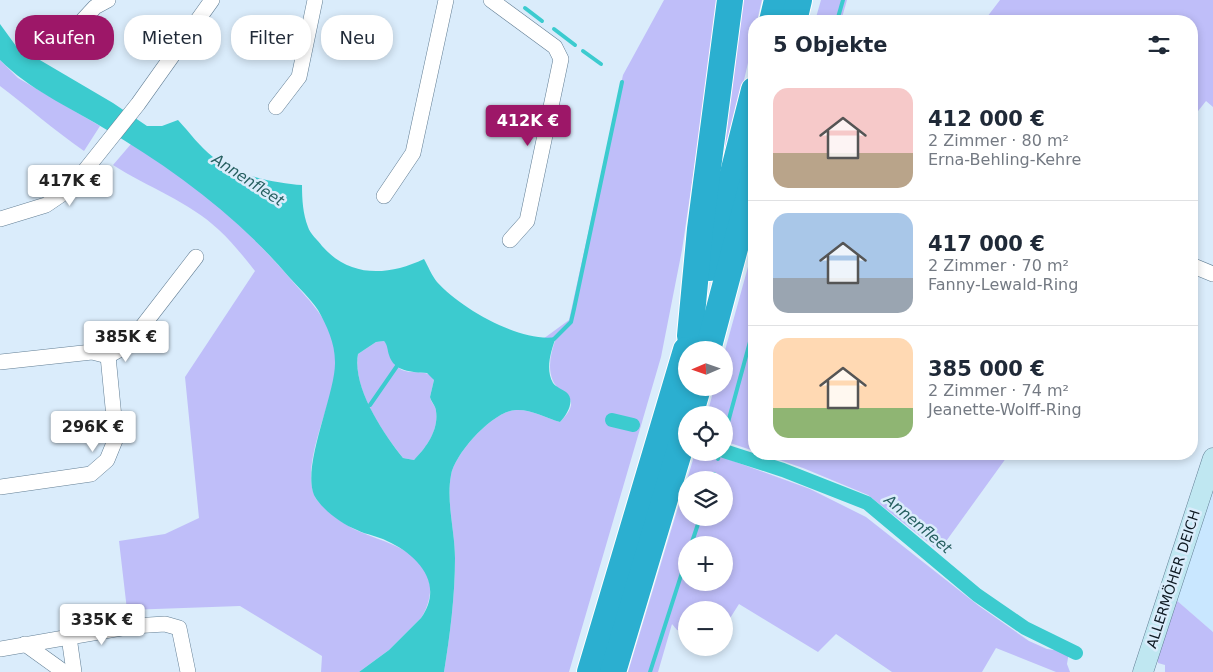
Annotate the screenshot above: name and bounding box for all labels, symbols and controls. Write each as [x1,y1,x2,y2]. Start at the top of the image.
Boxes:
chip: Kaufen [15,15,114,60]
chip: Mieten [124,15,221,60]
chip: Filter [231,15,311,60]
chip: Neu [321,15,393,60]
icon: filters [1145,31,1173,59]
text: 5 Objekte [773,33,888,57]
pin: 412K € [487,104,569,147]
text: 412 000 € [928,107,1045,131]
icon: home [813,108,873,168]
text: 412K € [497,111,559,130]
text: 2 Zimmer · 80 m² [928,131,1069,150]
water label: Annenfleet [208,150,288,210]
text: Erna-Behling-Kehre [928,150,1081,169]
pin: 417K € [29,164,111,207]
text: 417K € [39,171,101,190]
text: 417 000 € [928,232,1045,256]
icon: home [813,233,873,293]
text: 2 Zimmer · 70 m² [928,256,1069,275]
text: Fanny-Lewald-Ring [928,275,1078,294]
pin: 385K € [85,320,167,363]
text: 385K € [95,327,157,346]
north arrow [678,341,732,396]
map controls [678,341,733,656]
text: 385 000 € [928,357,1045,381]
icon: home [813,358,873,418]
text: 2 Zimmer · 74 m² [928,381,1069,400]
text: Jeanette-Wolff-Ring [928,400,1082,419]
button: locate [678,406,733,461]
pin: 296K € [52,410,134,453]
text: 296K € [62,417,124,436]
button: layers [678,471,733,526]
water label: Annenfleet [880,490,956,558]
street label: ALLERMÖHER DEICH [1142,508,1203,650]
button: + [678,536,733,591]
button: − [678,601,733,656]
pin: 335K € [61,604,143,646]
text: 335K € [71,610,133,629]

